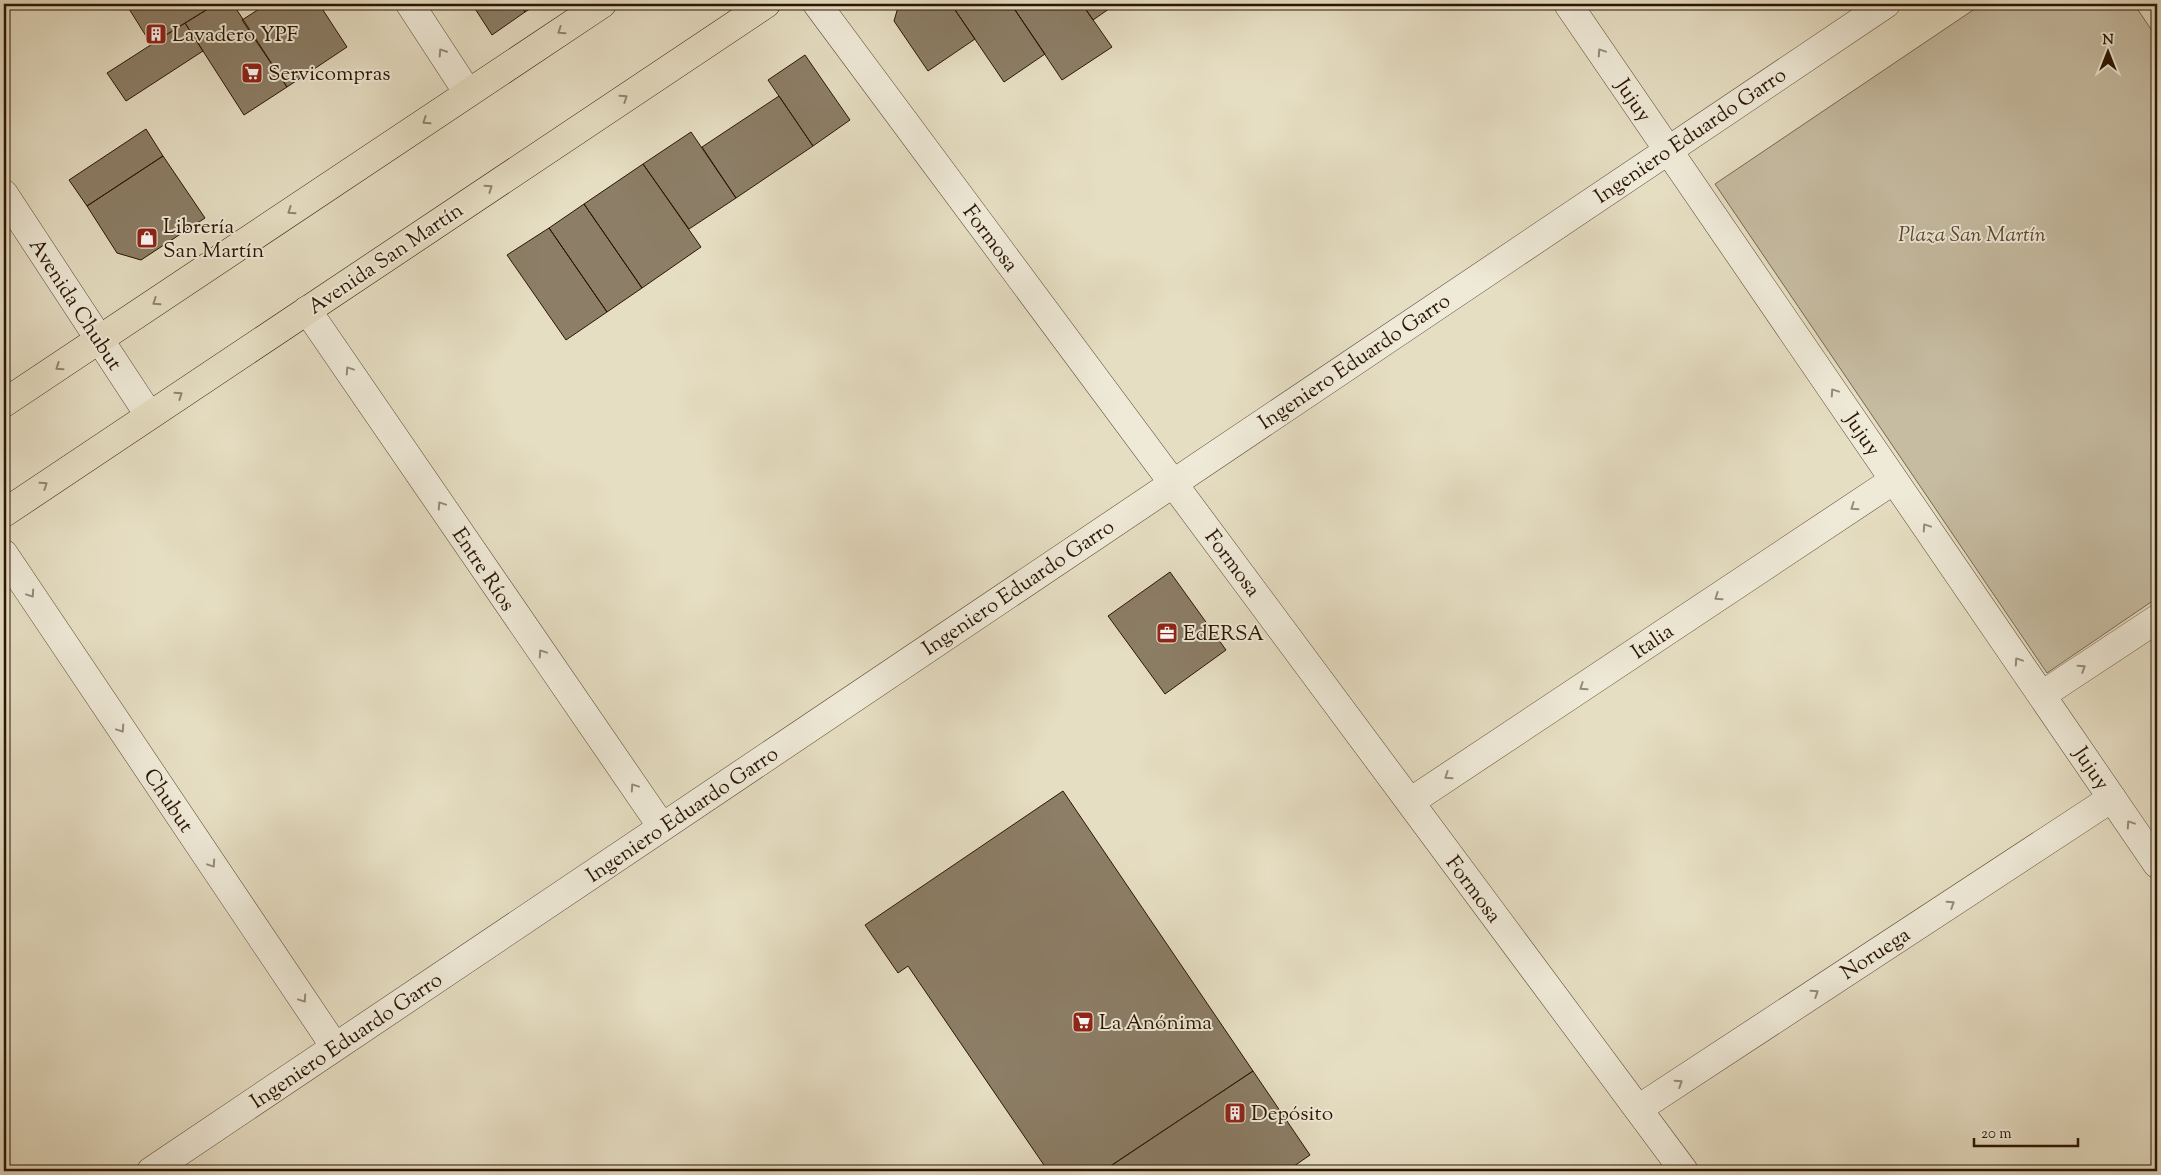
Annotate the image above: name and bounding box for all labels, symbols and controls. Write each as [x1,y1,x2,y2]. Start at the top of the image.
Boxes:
place label: Lavadero YPF [172,21,298,51]
building icon: Lavadero YPF [144,22,168,46]
one-way arrow [558,25,567,34]
north arrow [2084,28,2134,78]
text: N [2102,31,2114,51]
one-way arrow [1598,48,1607,57]
one-way arrow [438,49,448,58]
place label: Servicompras [268,60,391,90]
supermarket icon: Servicompras [240,61,264,85]
street label: Ingeniero Eduardo Garro [1589,61,1793,212]
street label: Jujuy [1606,73,1658,129]
one-way arrow [619,95,628,104]
one-way arrow [423,115,432,124]
one-way arrow [483,185,493,194]
street label: Avenida San Martín [302,196,470,323]
street label: Formosa [954,199,1025,279]
one-way arrow [287,205,296,215]
place label: Librería San Martín [163,213,264,267]
park label: Plaza San Martín [1898,221,2046,251]
shop icon: Librería San Martín [135,226,159,250]
street label: Avenida Chubut [20,233,128,377]
street label: Ingeniero Eduardo Garro [1253,287,1457,438]
one-way arrow [152,295,161,305]
one-way arrow [55,360,64,370]
one-way arrow [346,367,355,376]
one-way arrow [1831,389,1841,398]
one-way arrow [173,392,183,401]
street label: Jujuy [1835,407,1887,463]
one-way arrow [38,482,48,491]
one-way arrow [438,501,447,510]
one-way arrow [1850,501,1859,510]
street label: Ingeniero Eduardo Garro [917,513,1121,664]
street label: Entre Ríos [443,522,521,618]
one-way arrow [1923,523,1932,532]
street label: Formosa [1196,524,1267,604]
one-way arrow [25,588,34,598]
one-way arrow [1715,591,1724,600]
street label: Italia [1626,617,1681,668]
place label: EdERSA [1183,620,1264,650]
office icon: EdERSA [1155,621,1179,645]
one-way arrow [539,649,548,659]
one-way arrow [2015,657,2024,666]
one-way arrow [2077,665,2086,674]
one-way arrow [1579,680,1588,690]
one-way arrow [115,724,125,733]
street label: Ingeniero Eduardo Garro [581,740,785,891]
street label: Jujuy [2064,741,2116,797]
street label: Chubut [135,763,200,839]
one-way arrow [1444,770,1453,780]
one-way arrow [631,783,640,793]
one-way arrow [2127,820,2136,829]
street label: Formosa [1437,850,1508,930]
one-way arrow [206,858,215,868]
one-way arrow [1945,901,1954,910]
street label: Noruega [1835,921,1917,988]
street label: Ingeniero Eduardo Garro [245,966,449,1117]
one-way arrow [1809,990,1819,999]
one-way arrow [296,994,306,1003]
place label: La Anónima [1099,1009,1212,1039]
supermarket icon: La Anónima [1071,1010,1095,1034]
one-way arrow [1674,1079,1683,1089]
place label: Depósito [1251,1100,1333,1130]
building icon: Depósito [1223,1101,1247,1125]
scale bar [1974,1115,2077,1147]
text: 20 m [1981,1124,2012,1145]

